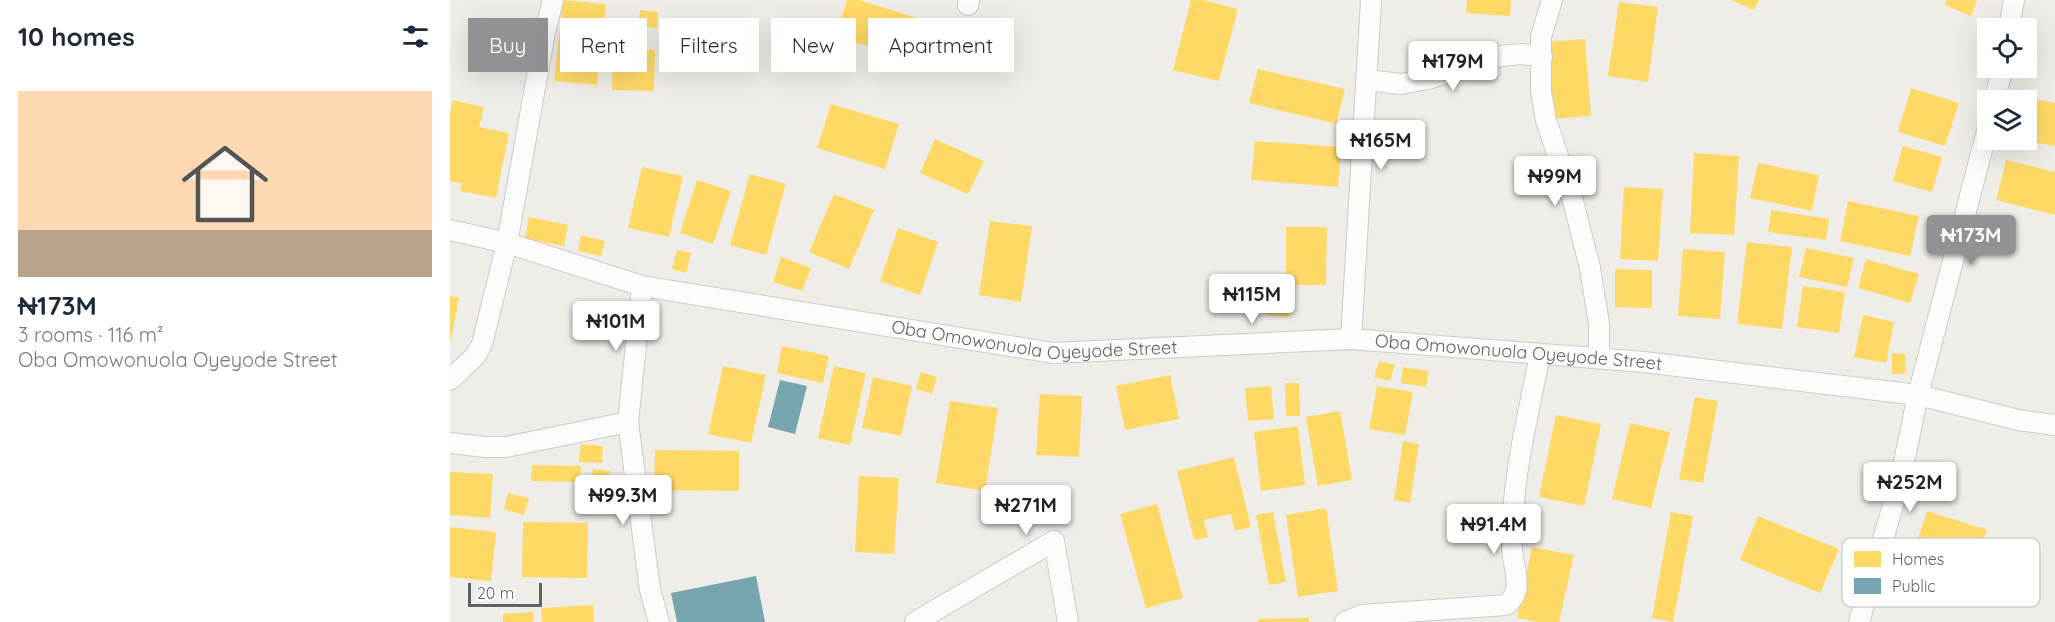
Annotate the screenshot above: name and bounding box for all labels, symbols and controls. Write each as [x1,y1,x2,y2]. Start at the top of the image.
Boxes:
chip: Buy [468,18,548,72]
chip: Rent [560,18,647,72]
chip: Filters [659,18,759,72]
chip: New [771,18,856,72]
chip: Apartment [868,18,1014,72]
map controls [1977,18,2037,150]
button: locate [1977,18,2037,78]
text: 10 homes [18,20,135,53]
icon: filters [399,20,432,53]
pin: ₦179M [1411,41,1495,92]
text: ₦179M [1422,48,1484,73]
button: layers [1977,90,2037,150]
pin: ₦165M [1339,120,1423,171]
text: ₦165M [1350,127,1412,152]
icon: home [171,130,279,238]
pin: ₦99M [1519,156,1591,207]
text: ₦99M [1528,163,1582,188]
pin: ₦173M [1929,215,2013,266]
text: ₦173M [1941,222,2001,247]
pin: ₦115M [1210,274,1294,325]
text: ₦115M [1223,281,1281,306]
text: ₦173M [18,289,97,322]
pin: ₦101M [574,301,658,352]
text: ₦101M [587,308,645,333]
street label: Oba Omowonuola Oyeyode Street [890,315,1178,364]
text: 3 rooms · 116 m² [18,322,163,347]
street label: Oba Omowonuola Oyeyode Street [1374,329,1663,375]
text: Oba Omowonuola Oyeyode Street [18,347,338,372]
pin: ₦252M [1868,462,1952,513]
text: ₦252M [1877,469,1943,494]
pin: ₦99.3M [574,475,672,526]
text: ₦99.3M [589,482,657,507]
pin: ₦271M [984,485,1068,536]
text: ₦271M [995,492,1057,517]
pin: ₦91.4M [1445,504,1543,555]
text: ₦91.4M [1461,511,1527,536]
legend [1842,538,2040,607]
text: Homes [1892,549,1944,569]
text: Public [1892,576,1936,596]
scale bar [468,580,542,608]
text: 20 m [477,583,514,603]

